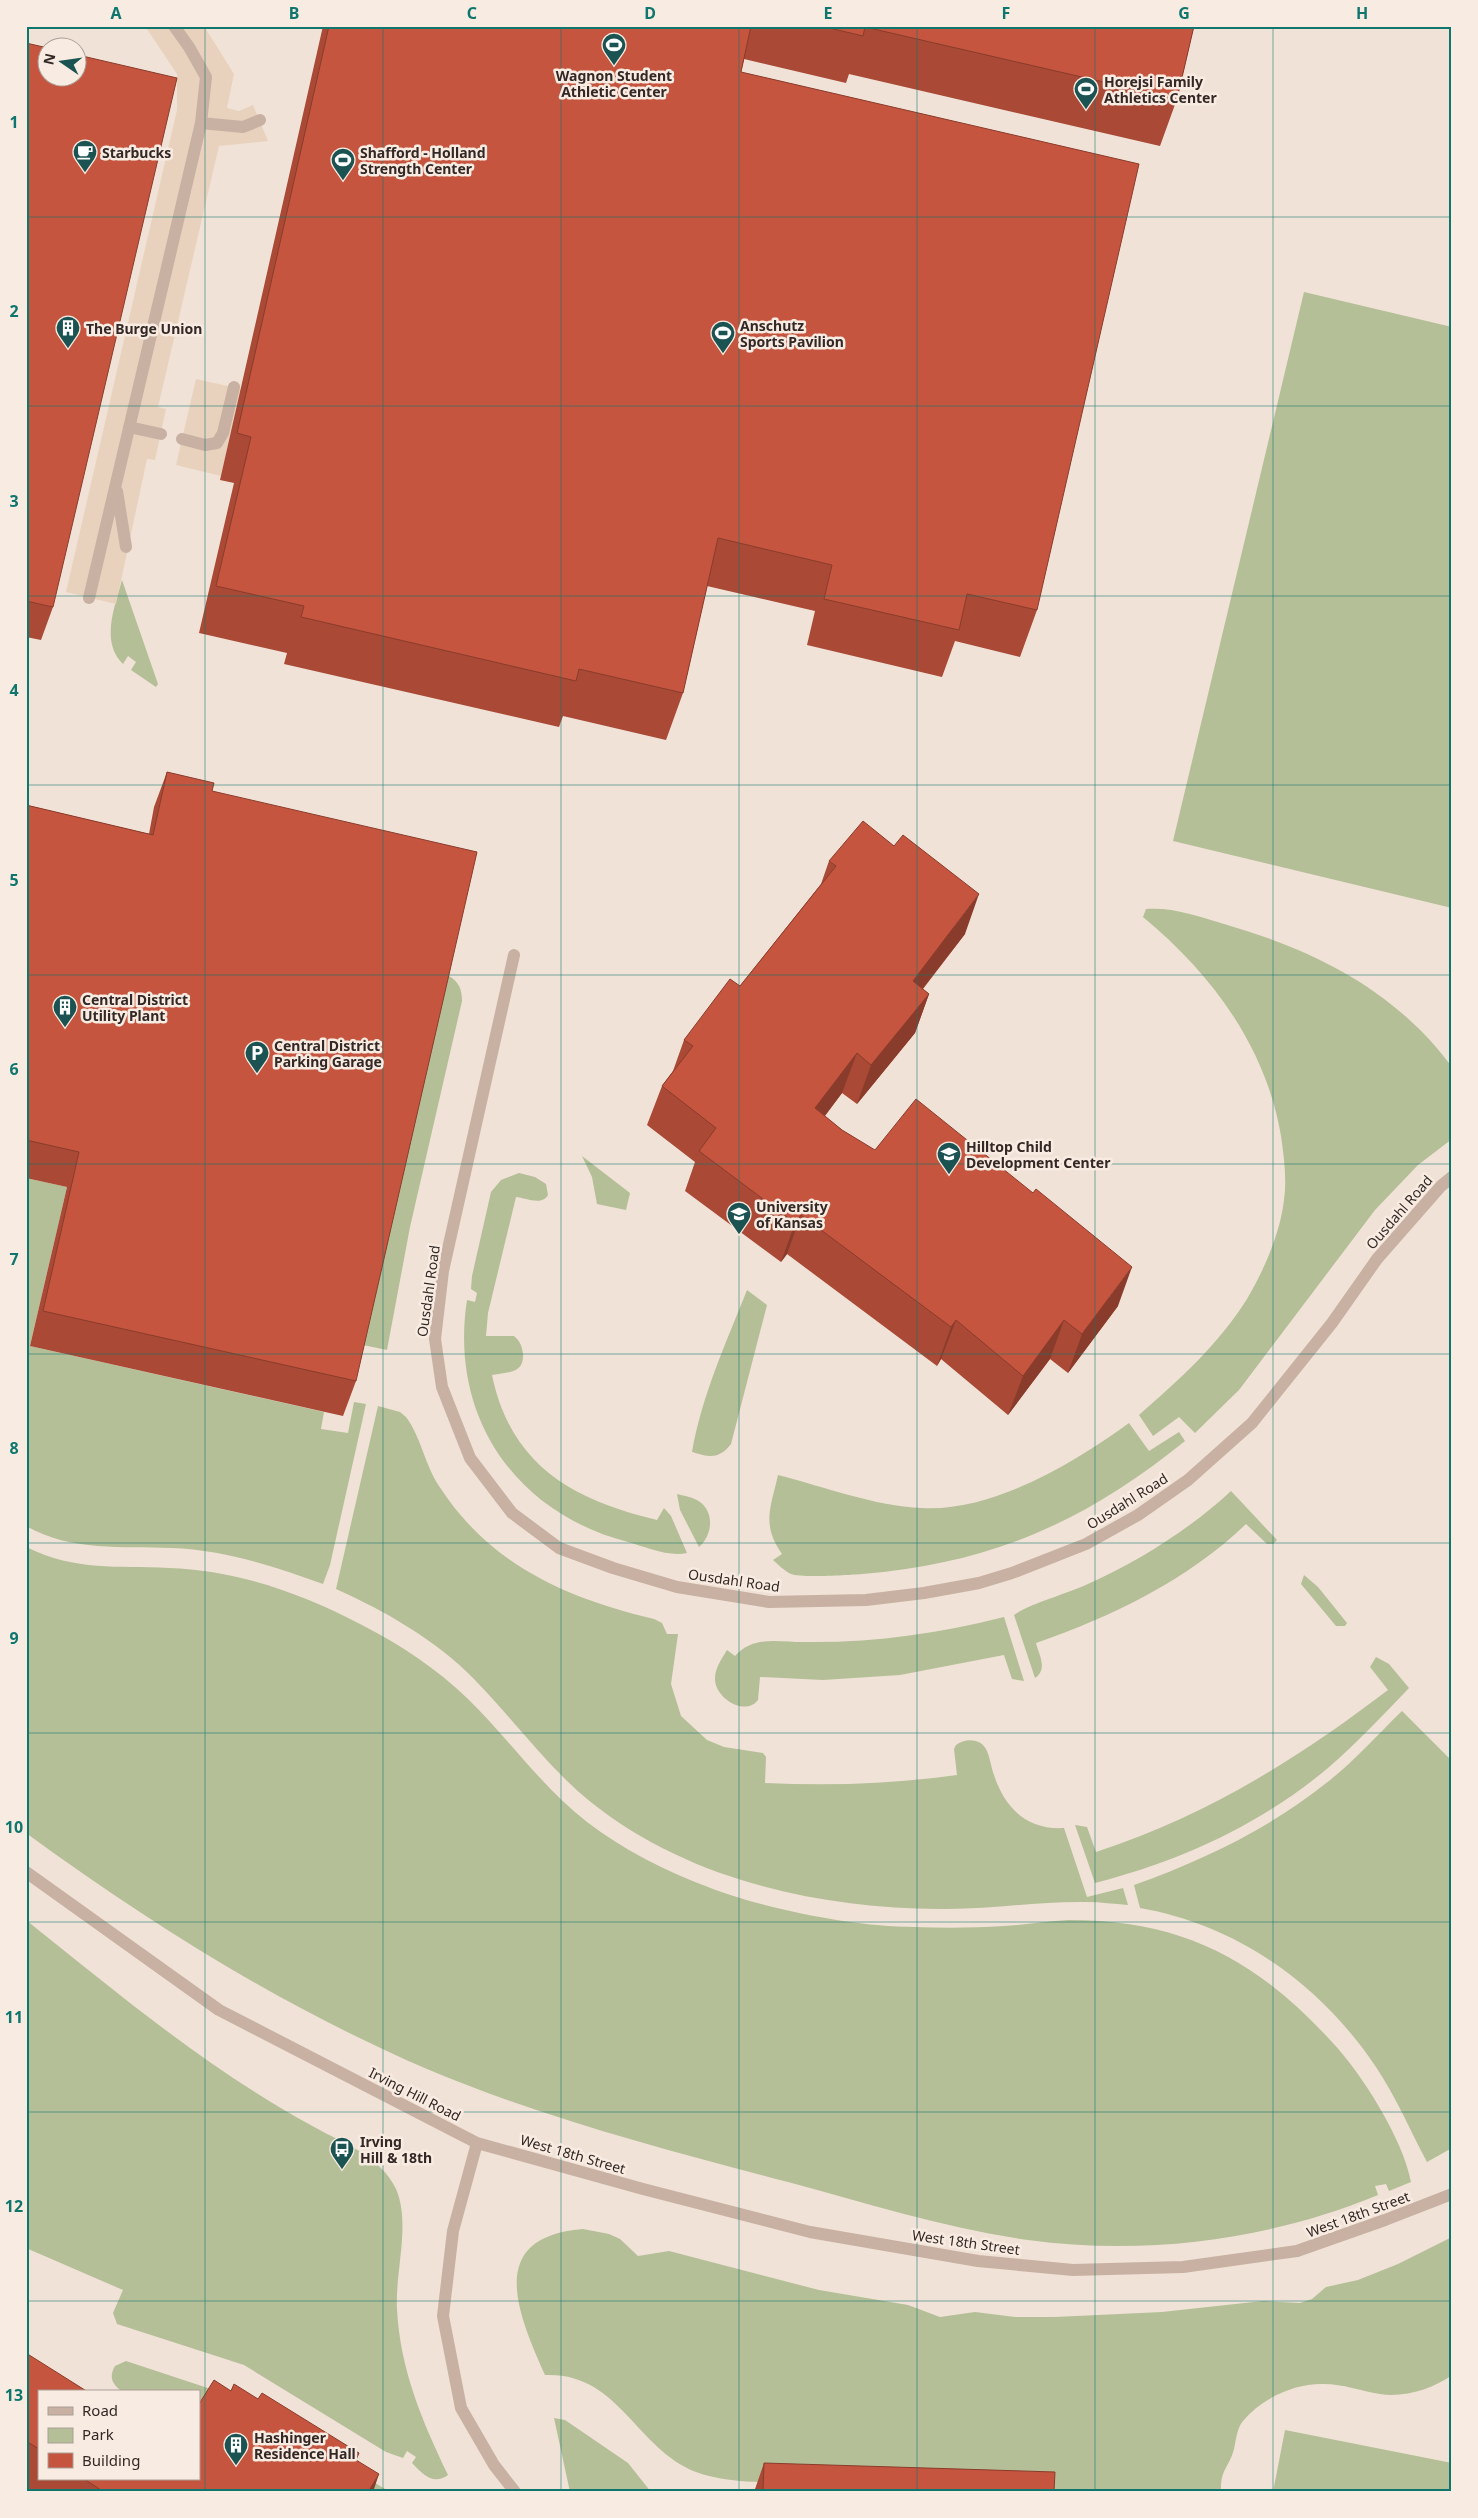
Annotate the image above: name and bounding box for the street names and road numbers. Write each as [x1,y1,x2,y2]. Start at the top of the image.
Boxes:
street label: Ousdahl Road [1362,1171,1436,1253]
street label: Ousdahl Road [412,1244,444,1338]
street label: Ousdahl Road [1083,1468,1171,1534]
street label: Ousdahl Road [687,1564,781,1596]
street label: Irving Hill Road [366,2063,464,2125]
street label: West 18th Street [518,2130,628,2178]
street label: West 18th Street [1304,2187,1412,2241]
street label: West 18th Street [911,2225,1021,2259]

